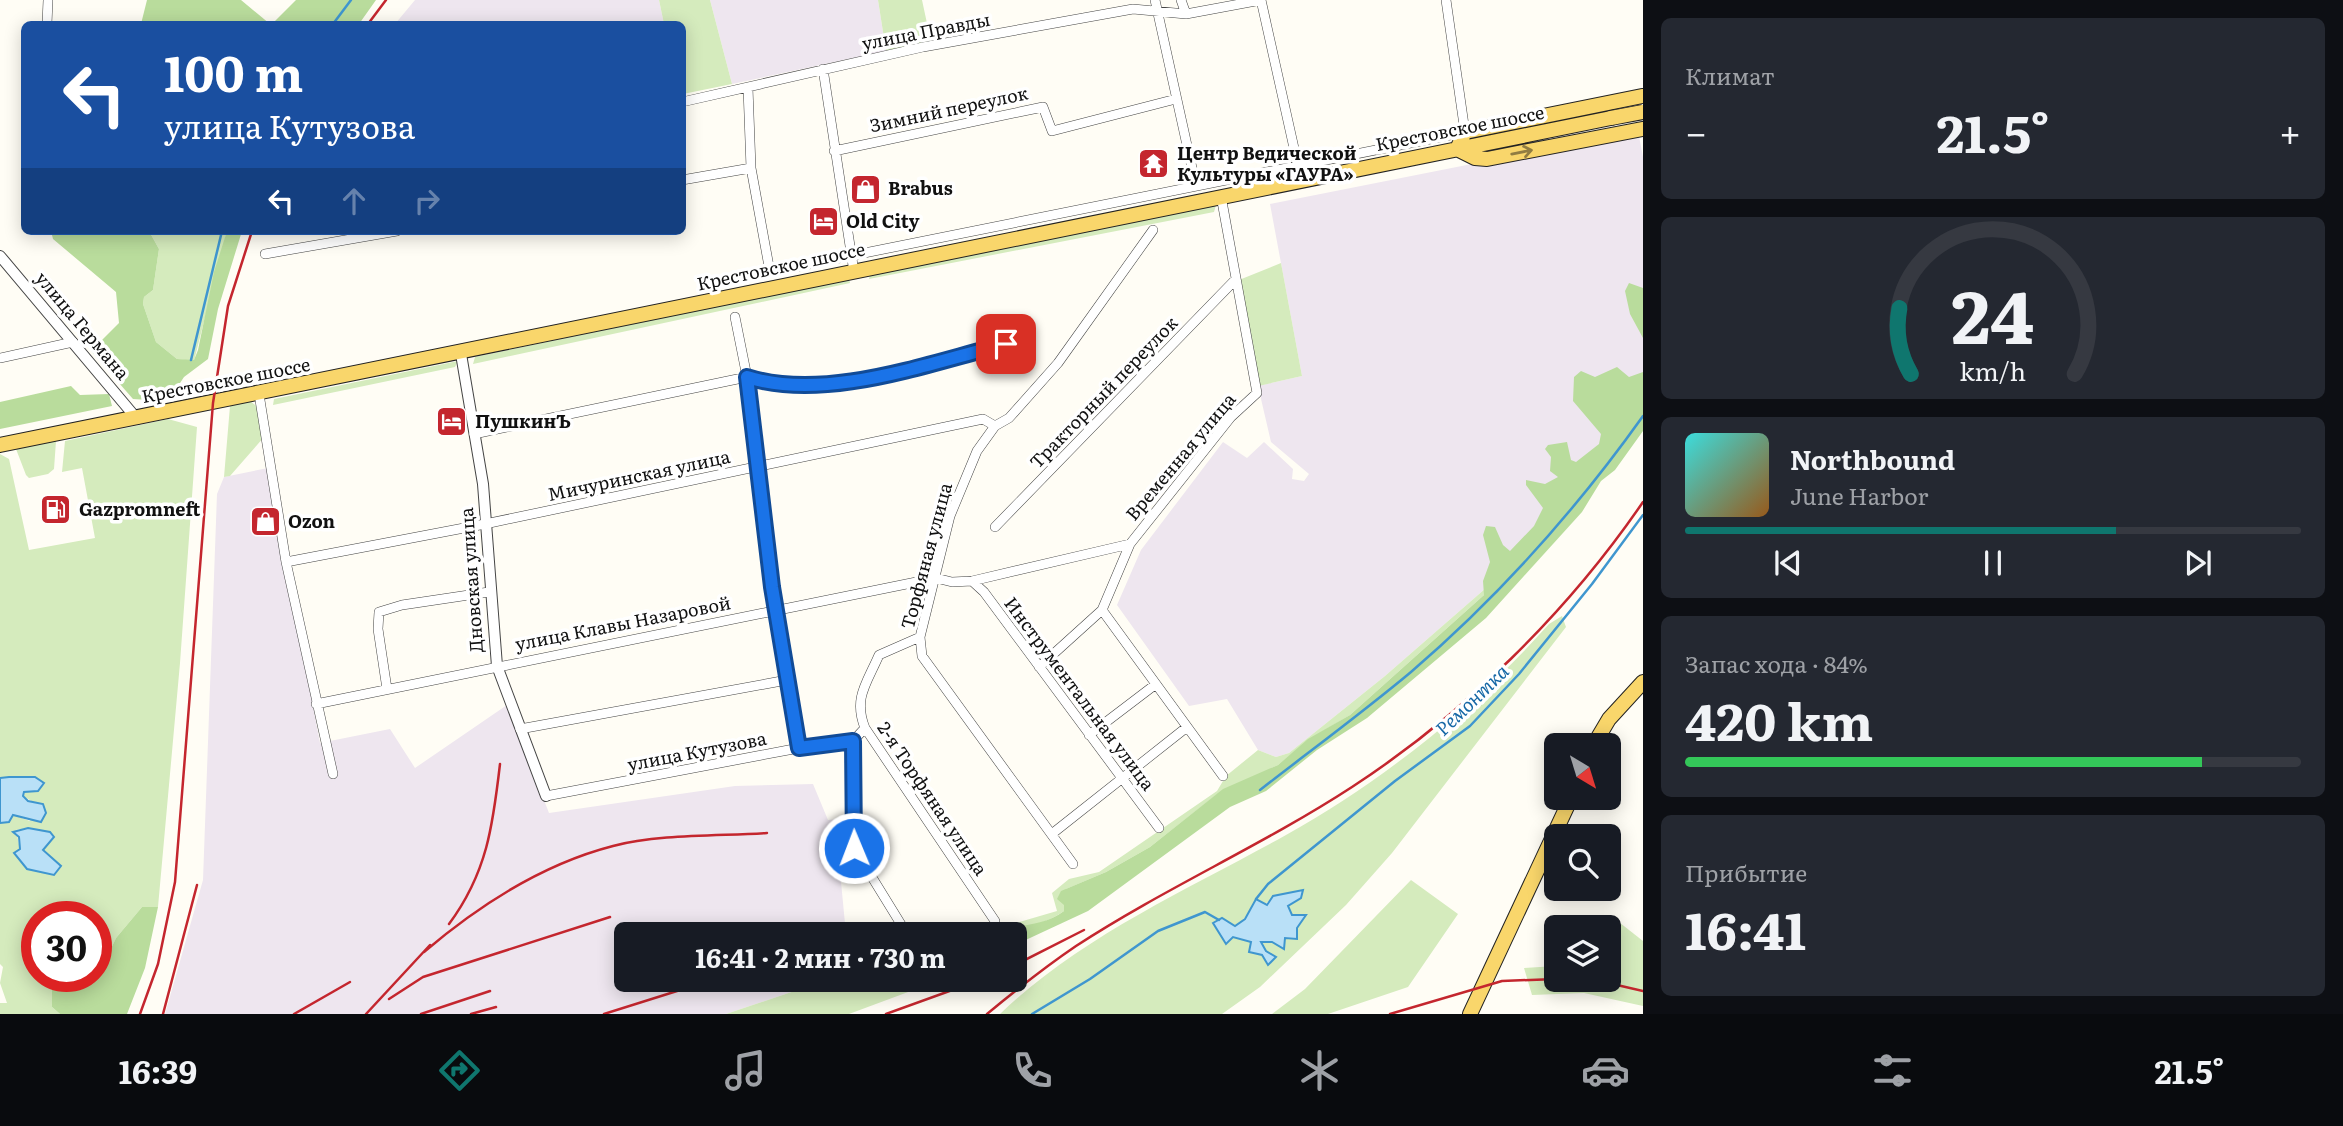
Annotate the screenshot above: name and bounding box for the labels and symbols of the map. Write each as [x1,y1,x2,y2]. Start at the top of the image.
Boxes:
street label: улица Правды [859,5,992,56]
street label: Зимний переулок [867,79,1031,138]
street label: Крестовское шоссе [1373,98,1546,157]
place label: Центр Ведической Культуры «ГАУРА» [1177,139,1357,187]
one-way arrow [1510,145,1533,159]
temple icon: Центр Ведической Культуры «ГАУРА» [1137,147,1171,181]
shop icon: Brabus [848,172,882,206]
place label: Brabus [888,174,953,201]
hotel icon: Old City [806,205,840,239]
place label: Old City [846,207,919,234]
street label: Крестовское шоссе [694,235,867,297]
street label: улица Германа [30,265,137,385]
street label: Тракторный переулок [1023,309,1183,474]
pin [976,314,1036,374]
street label: Крестовское шоссе [139,350,312,409]
street label: Временная улица [1118,386,1242,526]
hotel icon: ПушкинЪ [435,405,469,439]
place label: ПушкинЪ [475,407,571,434]
street label: Мичуринская улица [545,442,733,507]
street label: Торфяная улица [893,479,958,632]
fuel station icon: Gazpromneft [39,493,73,527]
place label: Gazpromneft [79,495,201,522]
shop icon: Ozon [248,505,282,539]
street label: Дновская улица [452,506,489,653]
place label: Ozon [288,507,335,534]
street label: улица Клавы Назаровой [513,588,733,657]
street label: Инструментальная улица [998,591,1162,796]
water label: Ремонтка [1428,657,1514,741]
street label: 2-я Торфяная улица [872,716,995,881]
street label: улица Кутузова [625,724,769,777]
north arrow [1544,733,1620,810]
position arrow [817,811,891,885]
speed limit sign: 30 [21,901,112,992]

